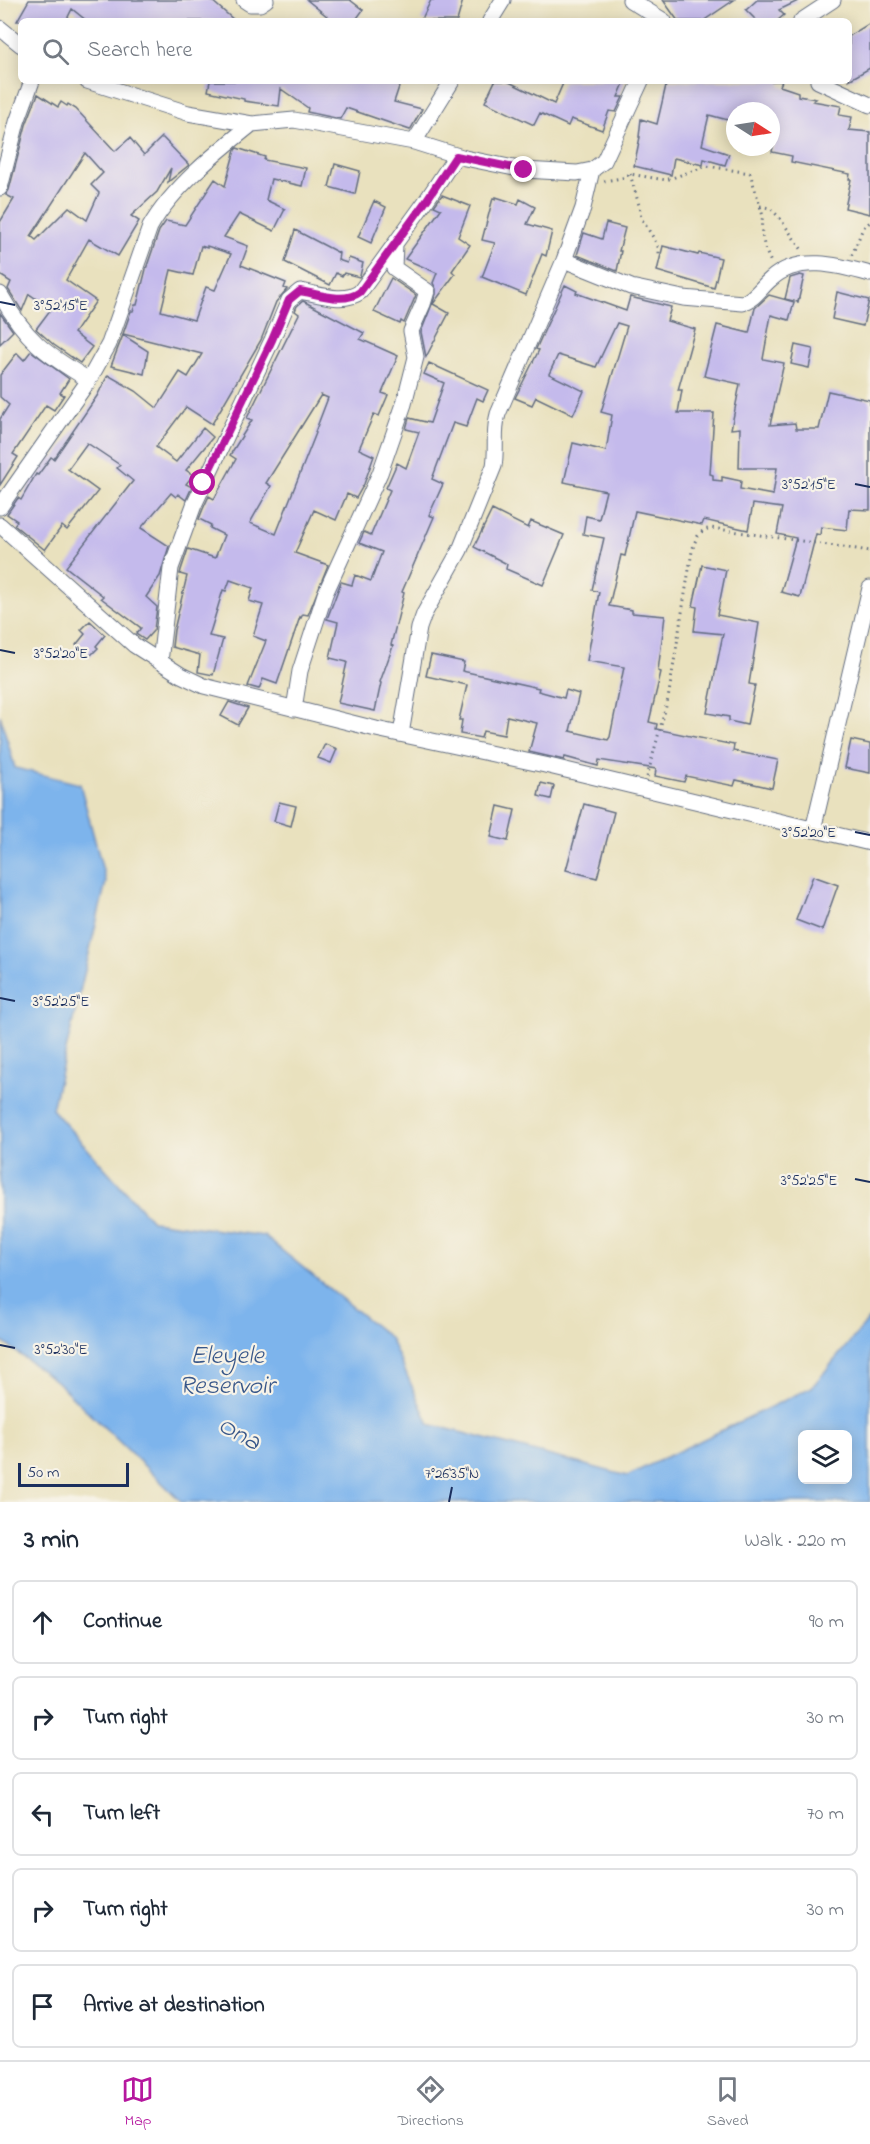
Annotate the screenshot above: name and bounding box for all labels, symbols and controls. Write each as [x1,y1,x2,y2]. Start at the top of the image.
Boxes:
search box [18,18,852,84]
icon: search [39,35,72,68]
text: Search here [87,35,192,67]
north arrow [726,102,780,156]
route end [510,156,536,182]
text: 3°52'15"E [34,295,88,317]
route start [189,469,215,495]
text: 3°52'15"E [782,474,836,496]
text: 3°52'20"E [34,643,88,665]
text: 3°52'20"E [782,822,836,844]
text: 3°52'25"E [33,991,89,1013]
text: 3°52'25"E [781,1170,837,1192]
water label: Eleyele Reservoir [179,1338,278,1406]
text: 3°52'30"E [34,1339,88,1361]
water label: Ona [210,1407,268,1462]
map controls [798,1430,852,1484]
button: layers [798,1430,852,1484]
scale bar [18,1460,129,1488]
text: 50 m [27,1461,59,1485]
text: 7°26'35"N [425,1463,479,1485]
text: 3 min [24,1522,79,1560]
text: Walk · 220 m [744,1527,846,1556]
icon: ahead [26,1606,59,1639]
text: Continue [83,1606,162,1638]
text: 90 m [809,1608,844,1637]
icon: right [26,1702,59,1735]
text: Turn right [83,1702,168,1734]
text: 30 m [807,1704,844,1733]
icon: left [26,1798,59,1831]
text: Turn left [83,1798,160,1830]
text: 70 m [807,1800,844,1829]
icon: right [26,1894,59,1927]
text: Turn right [83,1894,168,1926]
text: 30 m [807,1896,844,1925]
icon: arrive [26,1990,59,2023]
text: Arrive at destination [83,1990,265,2022]
tab: Map [121,2073,154,2133]
tab: Directions [397,2073,464,2133]
tab: Saved [707,2073,749,2133]

